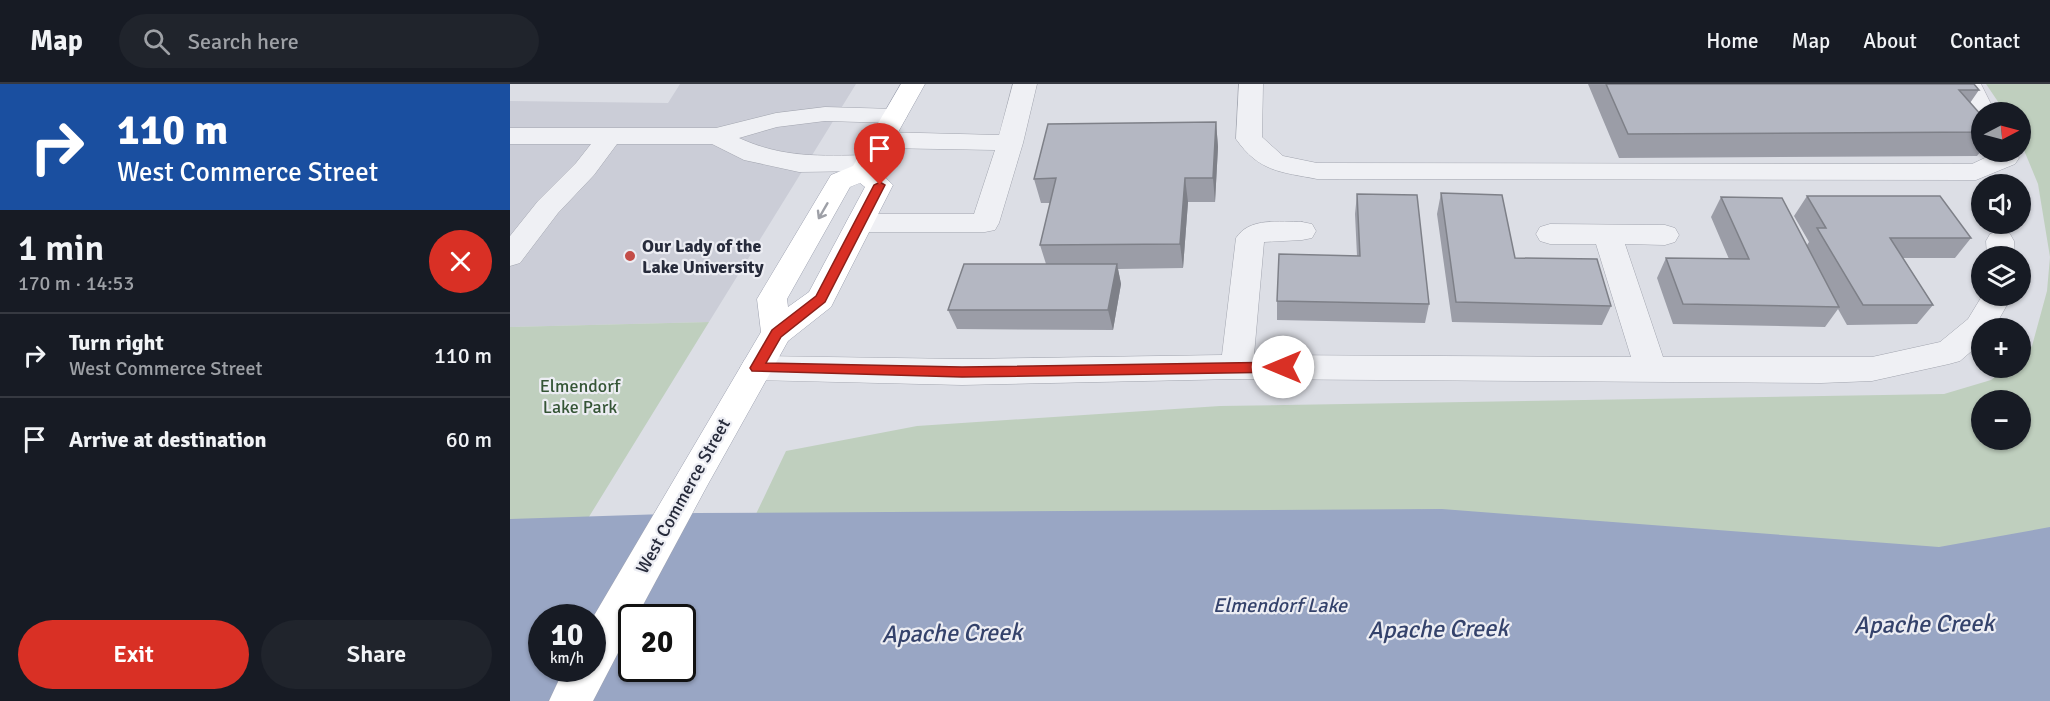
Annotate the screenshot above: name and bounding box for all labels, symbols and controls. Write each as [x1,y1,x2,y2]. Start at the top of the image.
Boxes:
search box [119,14,539,68]
text: Map [30,24,83,58]
icon: search [140,25,173,58]
text: Search here [188,28,299,55]
text: Home [1706,28,1759,54]
text: Map [1792,28,1830,54]
text: About [1863,28,1917,54]
text: Contact [1950,28,2020,54]
north arrow [1971,102,2031,162]
map controls [1971,102,2031,450]
text: 110 m [117,105,228,156]
icon: right [18,108,96,186]
pin [854,123,905,185]
icon: arrive [863,132,896,165]
text: West Commerce Street [117,156,378,189]
button: sound [1971,174,2031,234]
one-way arrow [817,202,829,219]
text: 1 min [18,226,104,271]
button: close [429,230,492,293]
place label: Our Lady of the Lake University [642,235,764,278]
button: layers [1971,246,2031,306]
marker: Our Lady of the Lake University [623,249,637,263]
text: 170 m · 14:53 [18,271,134,296]
button: + [1971,318,2031,378]
text: Turn right [69,329,164,356]
position arrow [1251,335,1315,399]
icon: right [18,339,51,372]
text: 110 m [434,342,492,369]
text: West Commerce Street [69,356,262,381]
park label: Elmendorf Lake Park [540,375,621,418]
button: − [1971,390,2031,450]
street label: West Commerce Street [631,415,735,577]
icon: arrive [18,423,51,456]
text: Arrive at destination [69,426,266,453]
text: 60 m [446,426,492,453]
water label: Elmendorf Lake [1213,593,1348,618]
speed limit sign: 20 [618,604,696,682]
water label: Apache Creek [1854,608,1996,640]
water label: Apache Creek [1368,613,1510,645]
text: 10 [551,617,583,654]
water label: Apache Creek [882,617,1024,649]
button: Exit [18,620,249,689]
button: Share [261,620,492,689]
text: km/h [550,649,584,667]

